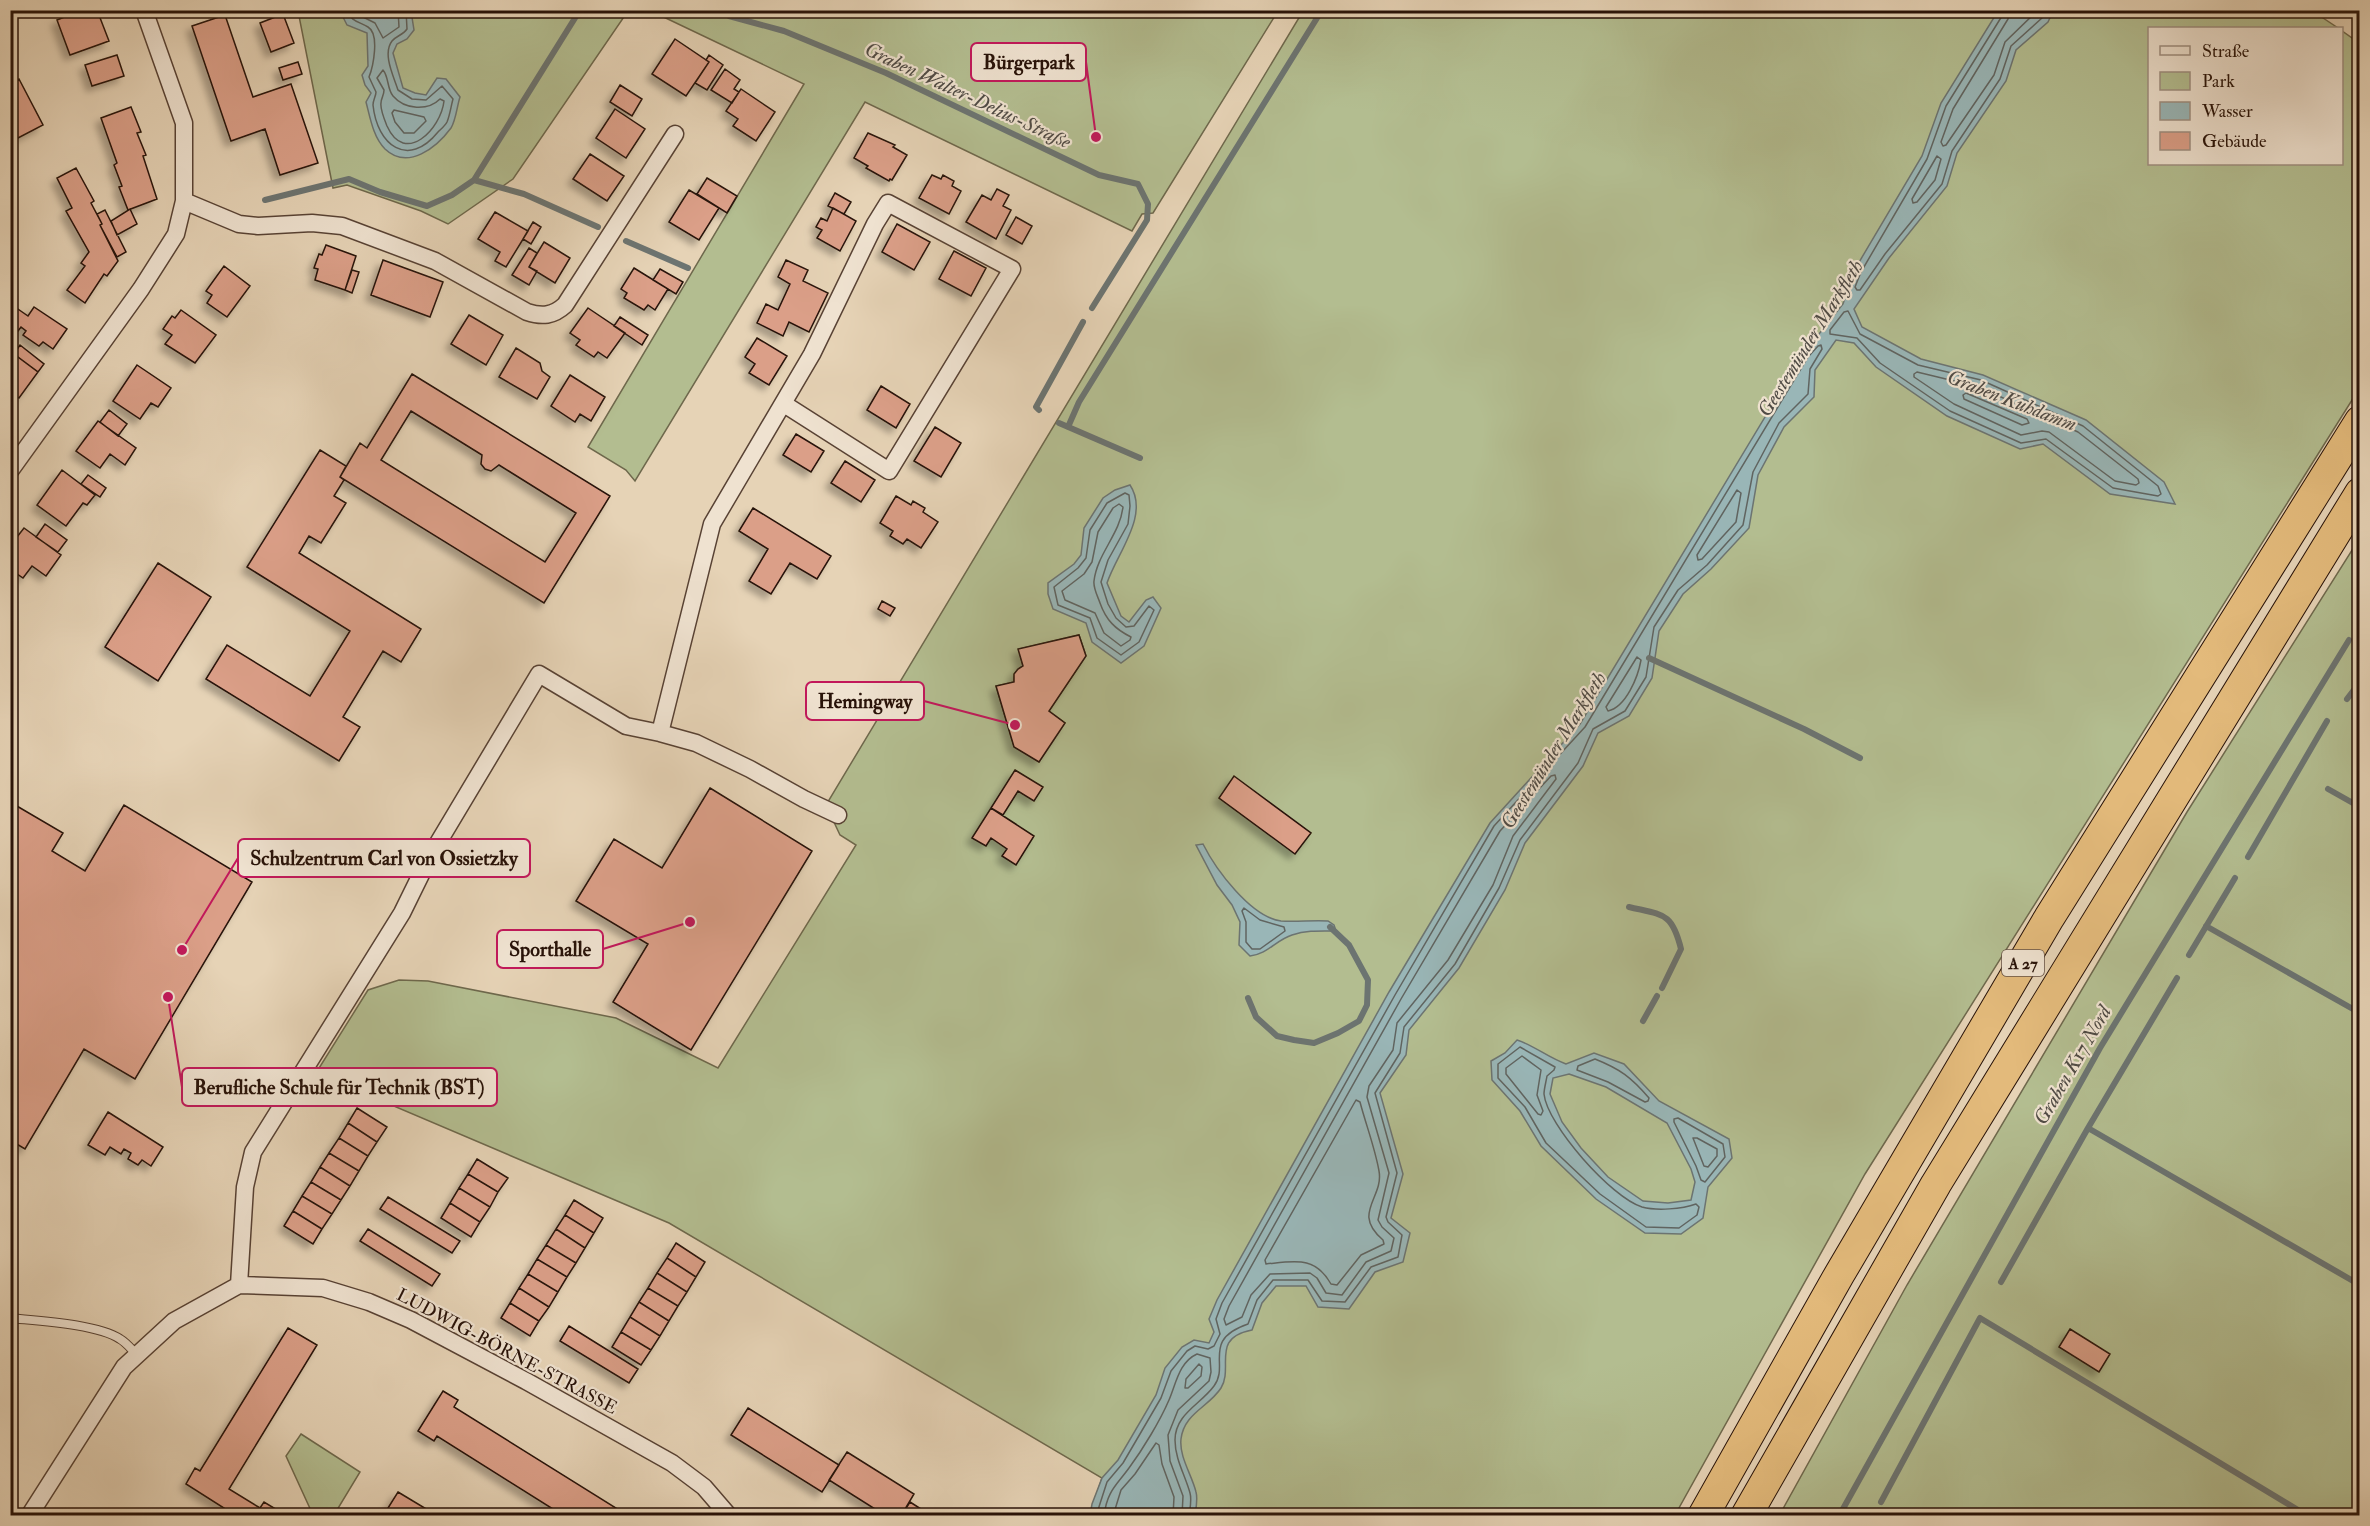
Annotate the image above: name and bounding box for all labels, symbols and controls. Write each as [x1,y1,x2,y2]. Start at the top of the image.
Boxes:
legend [2148,27,2343,165]
water label: Graben Walter-Delius-Straße [861,37,1075,154]
text: Straße [2202,40,2250,63]
callout: Bürgerpark [971,43,1086,81]
text: Bürgerpark [983,50,1075,76]
text: Park [2202,70,2235,93]
text: Wasser [2201,100,2253,123]
text: Gebäude [2202,130,2267,153]
water label: Geestemünder Markfleth [1752,255,1869,421]
water label: Graben Kuhdamm [1944,364,2080,437]
water label: Geestemünder Markfleth [1495,667,1612,833]
callout: Hemingway [806,682,924,720]
text: Hemingway [818,689,914,715]
callout: Schulzentrum Carl von Ossietzky [238,839,530,877]
text: Schulzentrum Carl von Ossietzky [250,846,519,872]
callout: Sporthalle [497,930,603,968]
text: Sporthalle [509,937,592,963]
road number: A 27 [2002,950,2044,976]
water label: Graben K17 Nord [2028,1000,2117,1129]
callout: Berufliche Schule für Technik (BST) [182,1068,497,1106]
text: Berufliche Schule für Technik (BST) [194,1075,484,1100]
street label: LUDWIG-BÖRNE-STRASSE [392,1283,621,1420]

